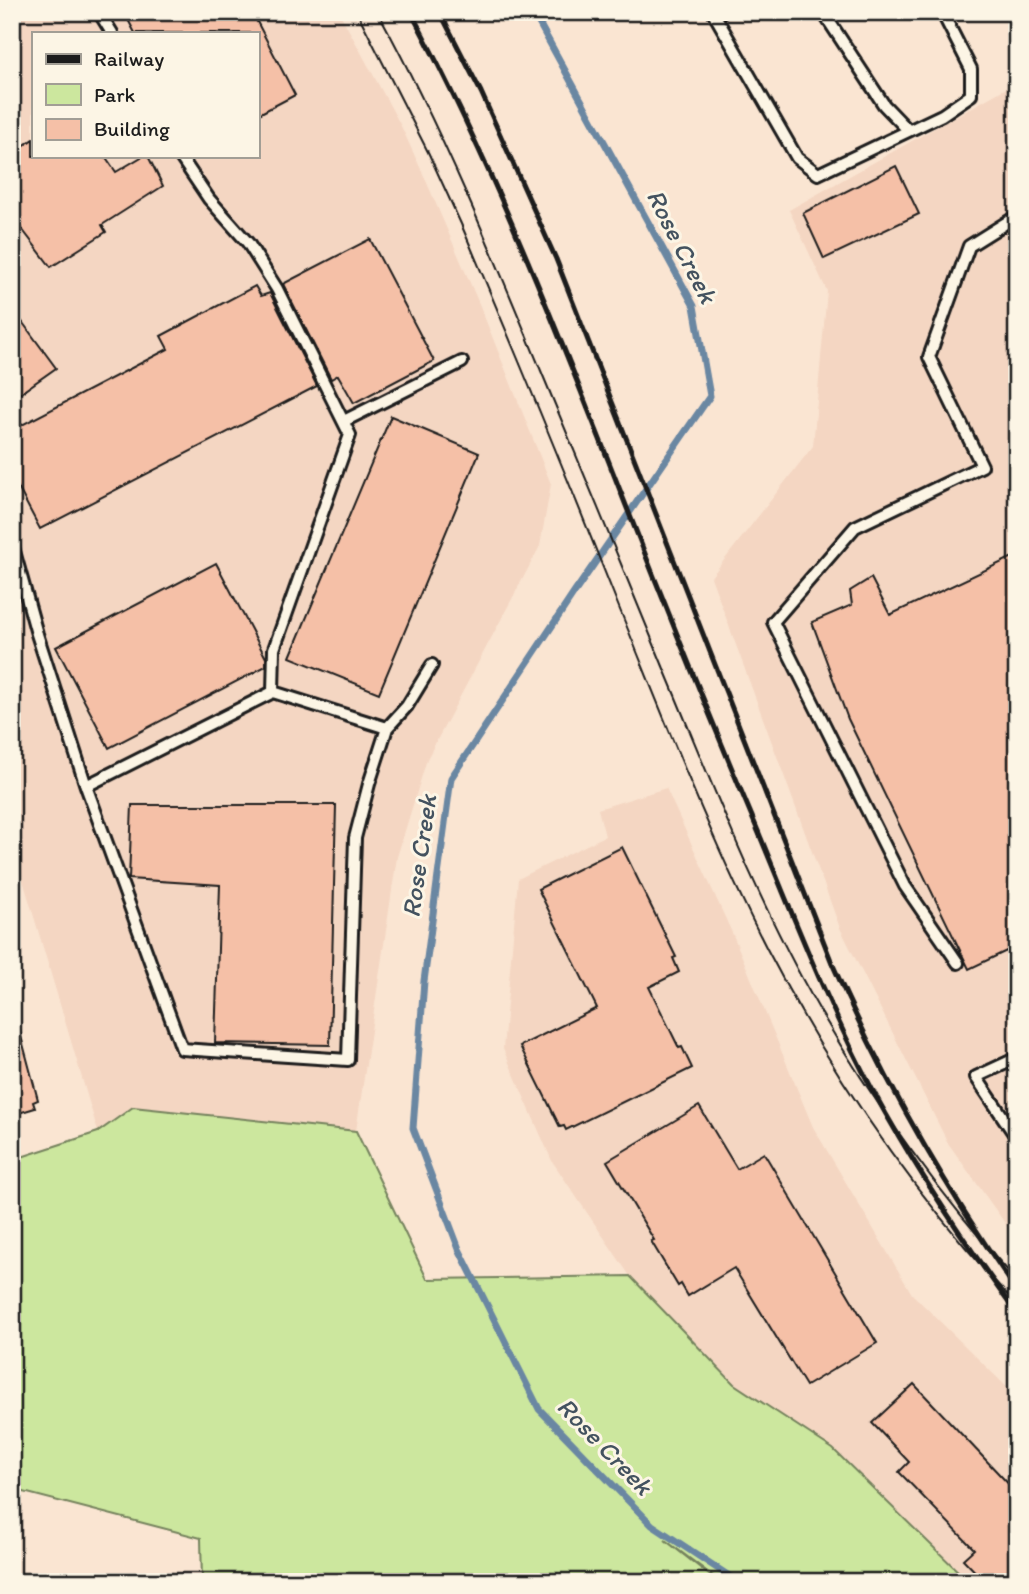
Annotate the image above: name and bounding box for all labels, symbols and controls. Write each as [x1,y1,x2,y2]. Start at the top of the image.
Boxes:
legend [32,32,259,158]
text: Railway [94,46,164,71]
text: Park [94,82,136,107]
text: Building [94,116,170,141]
water label: Rose Creek [640,184,725,310]
water label: Rose Creek [395,791,444,919]
water label: Rose Creek [551,1390,660,1503]

